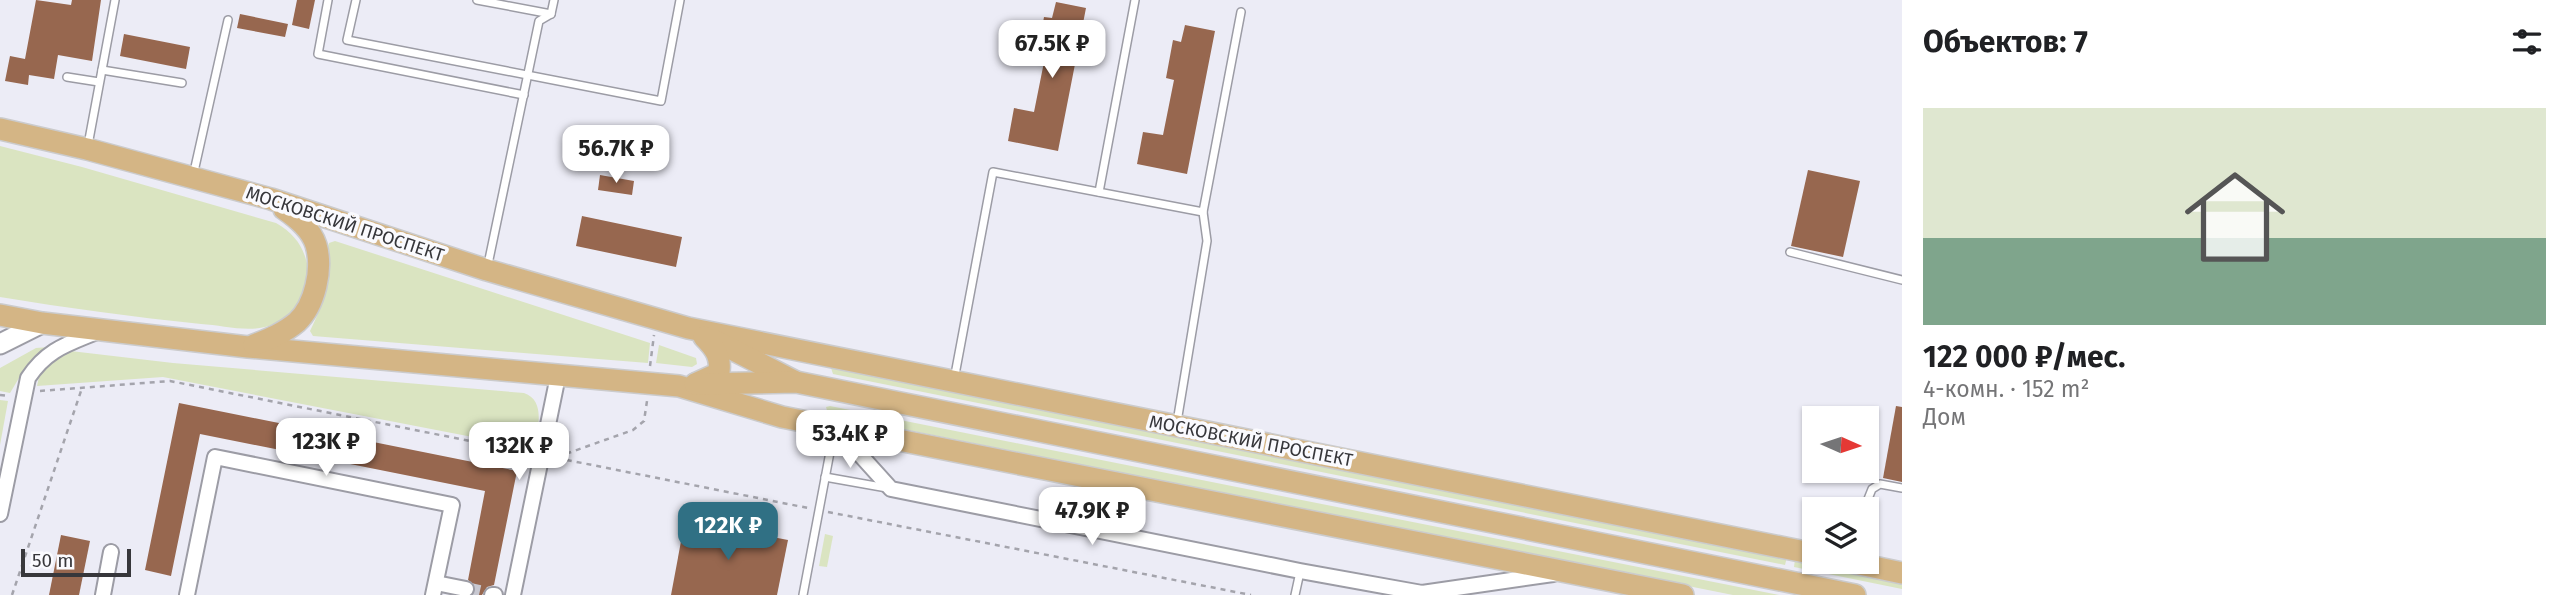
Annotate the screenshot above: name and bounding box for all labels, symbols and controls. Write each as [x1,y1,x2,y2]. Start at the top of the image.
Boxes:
pin: 67.5K ₽ [987,20,1117,80]
icon: filters [2508,23,2546,61]
text: Объектов: 7 [1923,24,2088,60]
text: 67.5K ₽ [1015,29,1089,57]
pin: 56.7K ₽ [551,125,681,185]
text: 56.7K ₽ [578,134,654,162]
icon: home [2172,154,2298,280]
street label: МОСКОВСКИЙ ПРОСПЕКТ [243,182,447,267]
text: 122 000 ₽/мес. [1923,339,2125,375]
text: 4-комн. · 152 m² [1923,375,2089,403]
text: Дом [1923,403,1966,431]
north arrow [1802,406,1880,483]
map controls [1802,406,1879,574]
pin: 53.4K ₽ [785,410,915,470]
street label: МОСКОВСКИЙ ПРОСПЕКТ [1147,410,1355,472]
pin: 123K ₽ [269,419,383,478]
text: 53.4K ₽ [812,419,888,447]
pin: 132K ₽ [462,422,576,482]
text: 123K ₽ [292,427,360,455]
text: 132K ₽ [485,431,553,459]
pin: 47.9K ₽ [1027,488,1157,547]
text: 47.9K ₽ [1055,496,1129,524]
button: layers [1802,497,1879,574]
pin: 122K ₽ [671,503,785,562]
text: 122K ₽ [694,511,762,539]
scale bar [21,546,131,578]
text: 50 m [32,549,73,572]

